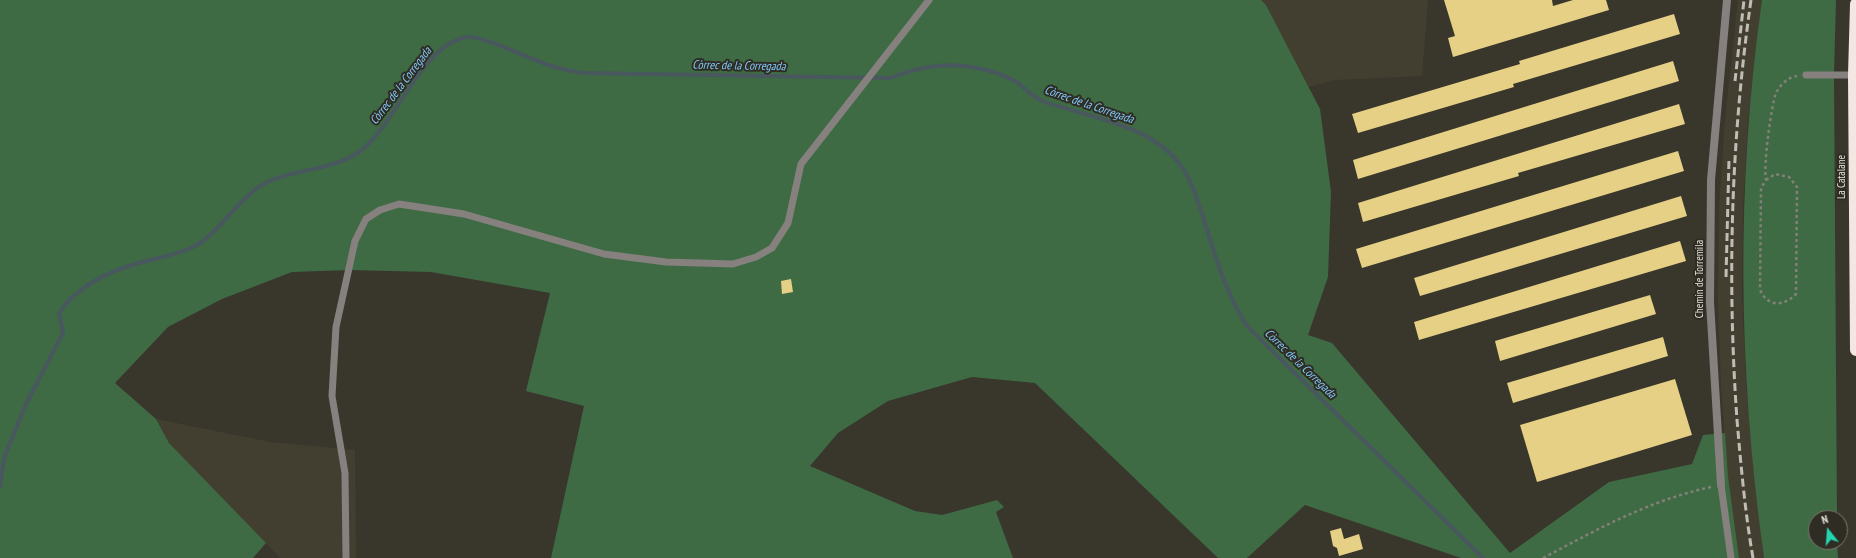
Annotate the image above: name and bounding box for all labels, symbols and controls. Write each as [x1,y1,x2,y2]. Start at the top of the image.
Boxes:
water label: Còrrec de la Corregada [367,44,435,128]
water label: Còrrec de la Corregada [692,58,786,74]
water label: Còrrec de la Corregada [1043,83,1135,127]
street label: La Catalane [1835,155,1849,199]
street label: Chemin de Torremila [1693,240,1707,318]
water label: Còrrec de la Corregada [1261,326,1339,402]
north arrow [1808,510,1848,550]
text: N [1820,512,1830,527]

